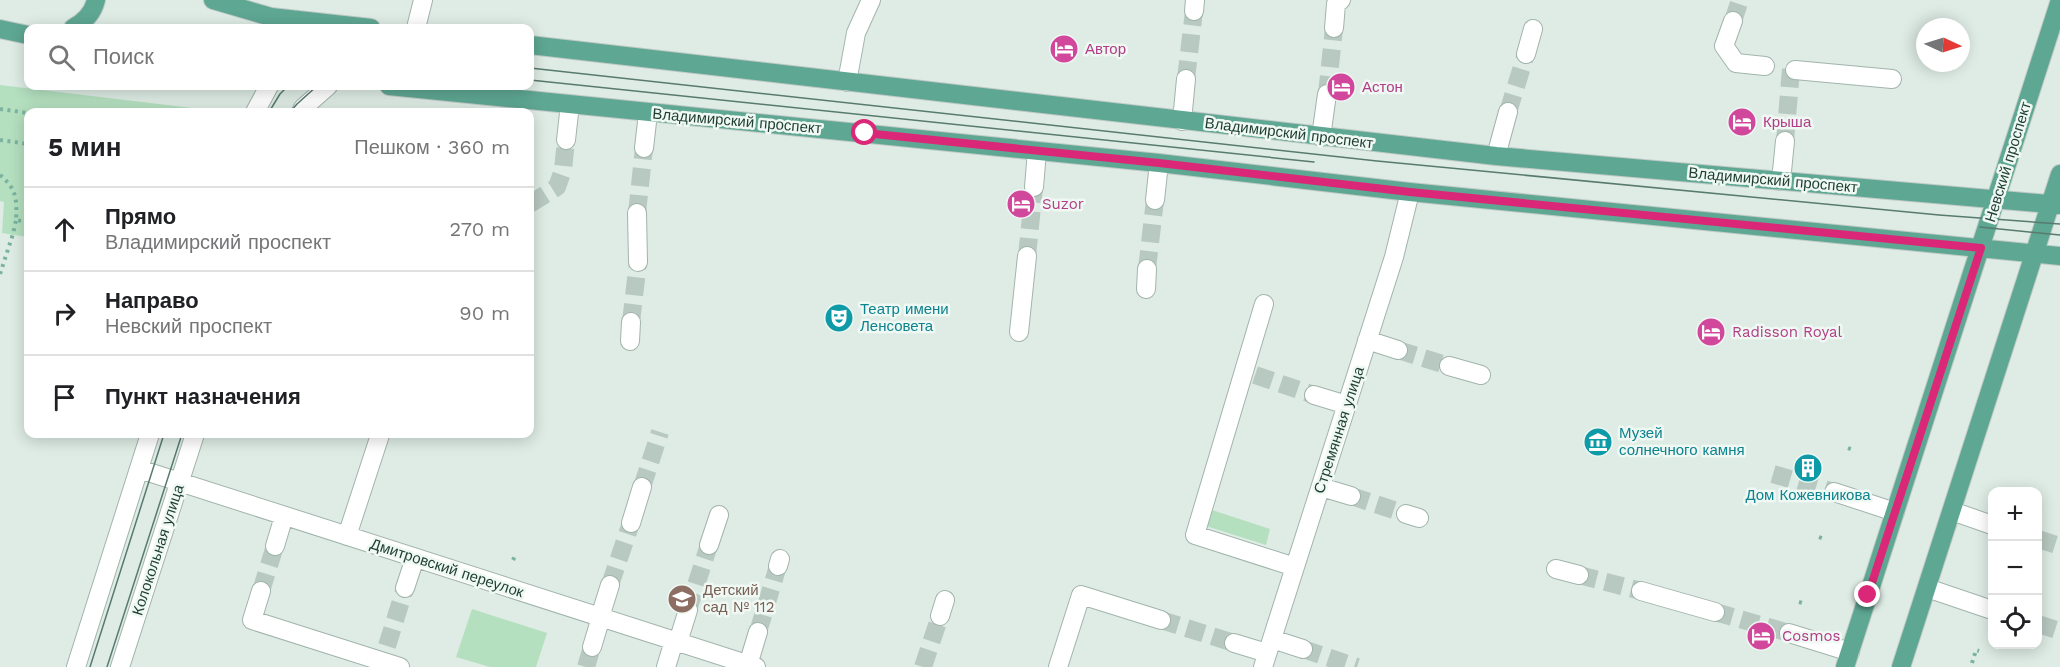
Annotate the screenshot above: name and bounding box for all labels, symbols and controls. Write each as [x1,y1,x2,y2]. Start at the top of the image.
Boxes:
north arrow [1916,18,1970,72]
search box [24,24,534,90]
hotel icon: Автор [1048,33,1080,65]
place label: Автор [1085,40,1126,58]
icon: search [45,41,78,74]
text: Поиск [93,44,154,69]
hotel icon: Астон [1325,71,1357,103]
place label: Астон [1362,78,1403,96]
street label: Невский проспект [1981,99,2035,225]
street label: Владимирский проспект [652,105,822,137]
hotel icon: Крыша [1726,106,1758,138]
place label: Крыша [1763,113,1812,131]
street label: Владимирский проспект [1204,114,1374,152]
route start [851,119,877,145]
text: 5 мин [48,132,122,162]
text: Пешком · 360 m [354,135,510,159]
street label: Владимирский проспект [1688,164,1858,196]
hotel icon: Suzor [1005,188,1037,220]
place label: Suzor [1042,195,1084,213]
text: Прямо [105,204,176,229]
icon: ahead [48,213,81,246]
text: 270 m [450,217,510,241]
text: Владимирский проспект [105,230,331,254]
text: Направо [105,288,199,313]
icon: right [48,297,81,330]
place label: Театр имени Ленсовета [860,300,949,335]
text: 90 m [459,301,510,325]
theatre icon: Театр имени Ленсовета [823,302,855,334]
text: Невский проспект [105,314,272,338]
hotel icon: Radisson Royal [1695,316,1727,348]
place label: Radisson Royal [1732,323,1843,341]
street label: Стремянная улица [1310,364,1368,496]
icon: arrive [48,381,81,414]
text: Пункт назначения [105,384,301,409]
place label: Музей солнечного камня [1619,424,1745,459]
museum icon: Музей солнечного камня [1582,426,1614,458]
building icon: Дом Кожевникова [1792,452,1824,484]
street label: Колокольная улица [128,482,188,618]
place label: Дом Кожевникова [1745,486,1871,504]
map controls [1988,487,2042,649]
button: + [1988,487,2042,541]
street label: Дмитровский переулок [368,535,526,601]
button: − [1988,541,2042,595]
place label: Детский сад № 112 [703,581,774,616]
route end [1854,581,1880,607]
school or university icon: Детский сад № 112 [666,583,698,615]
button: locate [1988,595,2042,649]
hotel icon: Cosmos [1745,620,1777,652]
place label: Cosmos [1782,627,1840,645]

